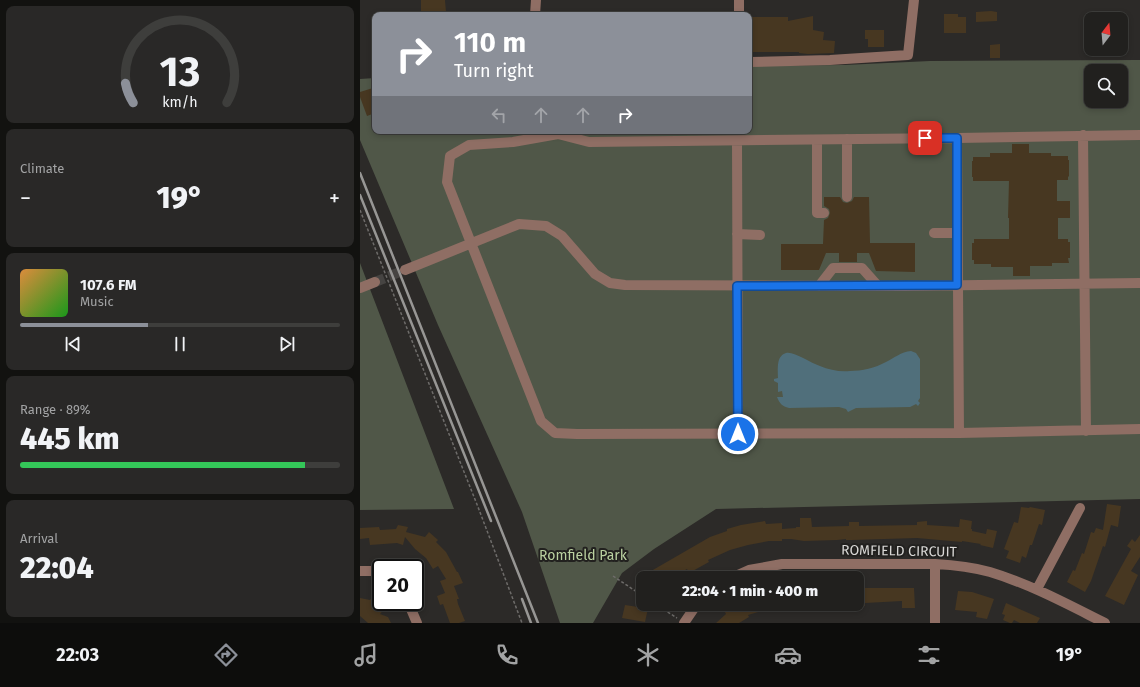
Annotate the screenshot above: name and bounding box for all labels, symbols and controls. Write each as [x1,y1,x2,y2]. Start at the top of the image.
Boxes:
north arrow [1084,12,1128,56]
map controls [1084,12,1128,108]
text: 110 m [454,26,526,59]
icon: right [388,28,440,80]
text: 13 [160,47,200,97]
text: Turn right [454,60,534,82]
button: search [1084,64,1128,108]
text: km/h [162,93,198,110]
icon: left [488,104,510,126]
icon: ahead [530,104,552,126]
icon: ahead [572,104,594,126]
icon: right [614,104,636,126]
pin [908,121,942,155]
icon: arrive [914,127,936,149]
text: Climate [20,161,64,176]
text: 19° [157,180,203,216]
text: − [20,185,31,212]
text: + [329,185,340,212]
text: 107.6 FM [80,276,137,294]
text: Music [80,294,114,309]
icon: previous [62,333,84,355]
icon: pause [169,333,191,355]
icon: next [276,333,298,355]
text: Range · 89% [20,402,91,417]
position arrow [717,413,759,455]
text: 445 km [20,421,120,457]
text: Arrival [20,531,58,546]
street label: ROMFIELD CIRCUIT [841,541,958,561]
park label: Romfield Park [539,547,628,564]
text: 22:04 [20,550,94,586]
speed limit sign: 20 [372,559,424,611]
text: 22:04 · 1 min · 400 m [682,582,818,600]
icon: directions [212,641,240,669]
icon: music [352,641,380,669]
icon: phone [493,641,521,669]
icon: climate [634,641,662,669]
icon: car [774,641,802,669]
icon: filters [915,641,943,669]
text: 22:03 [56,644,99,666]
text: 19° [1056,644,1084,666]

